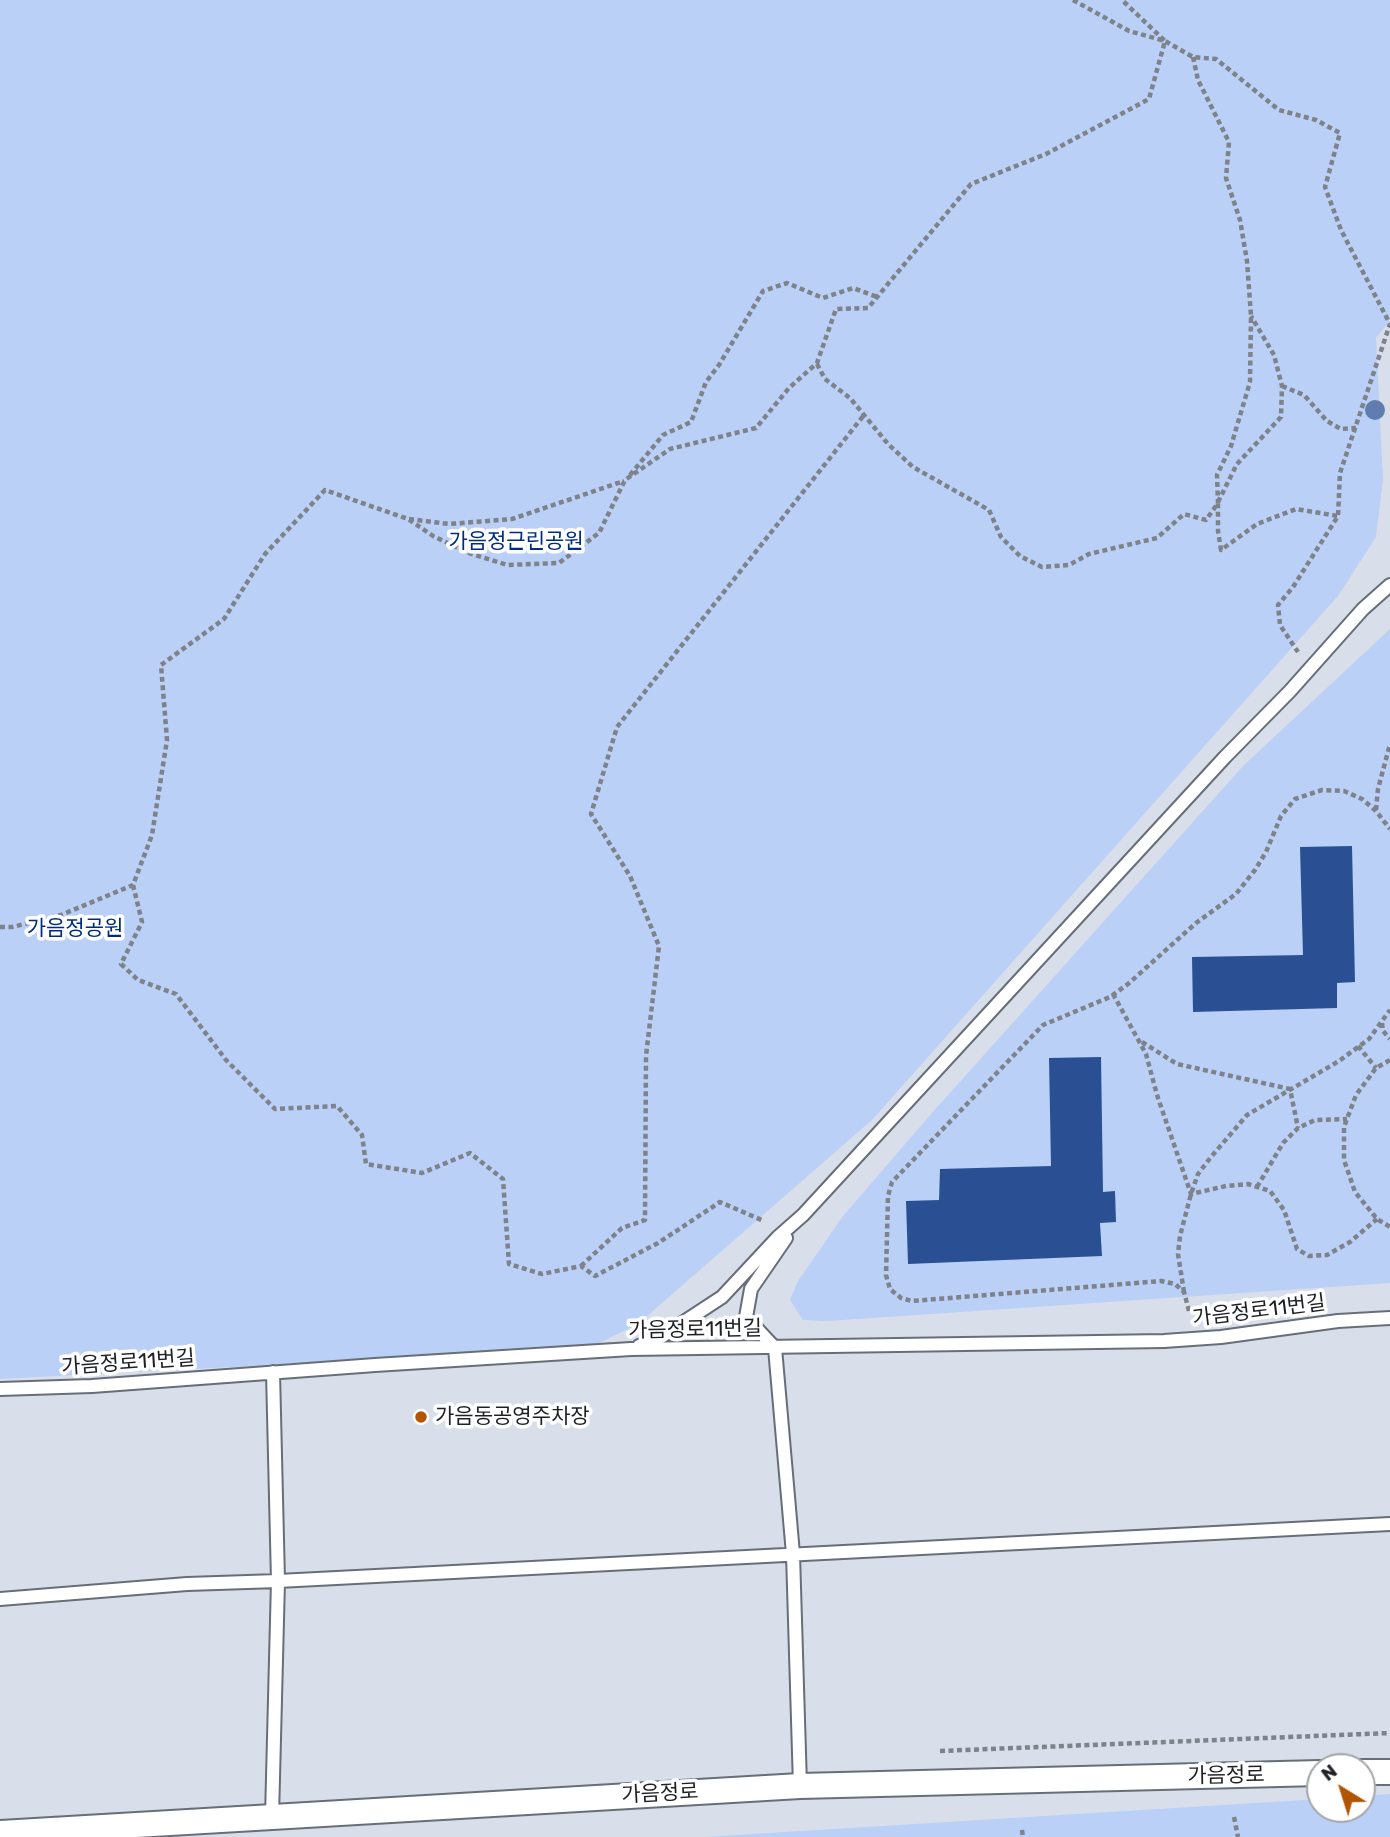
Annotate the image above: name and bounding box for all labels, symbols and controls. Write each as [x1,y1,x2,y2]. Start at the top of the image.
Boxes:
park label: 가음정근린공원 [448,529,584,555]
park label: 가음정공원 [27,916,123,942]
street label: 가음정로11번길 [1191,1290,1327,1332]
street label: 가음정로11번길 [628,1316,762,1344]
street label: 가음정로11번길 [60,1346,196,1380]
place label: 가음동공영주차장 [435,1404,590,1430]
marker: 가음동공영주차장 [413,1409,429,1425]
north arrow [1306,1753,1376,1823]
text: N [1317,1759,1341,1786]
street label: 가음정로 [1187,1763,1265,1789]
street label: 가음정로 [621,1779,699,1809]

